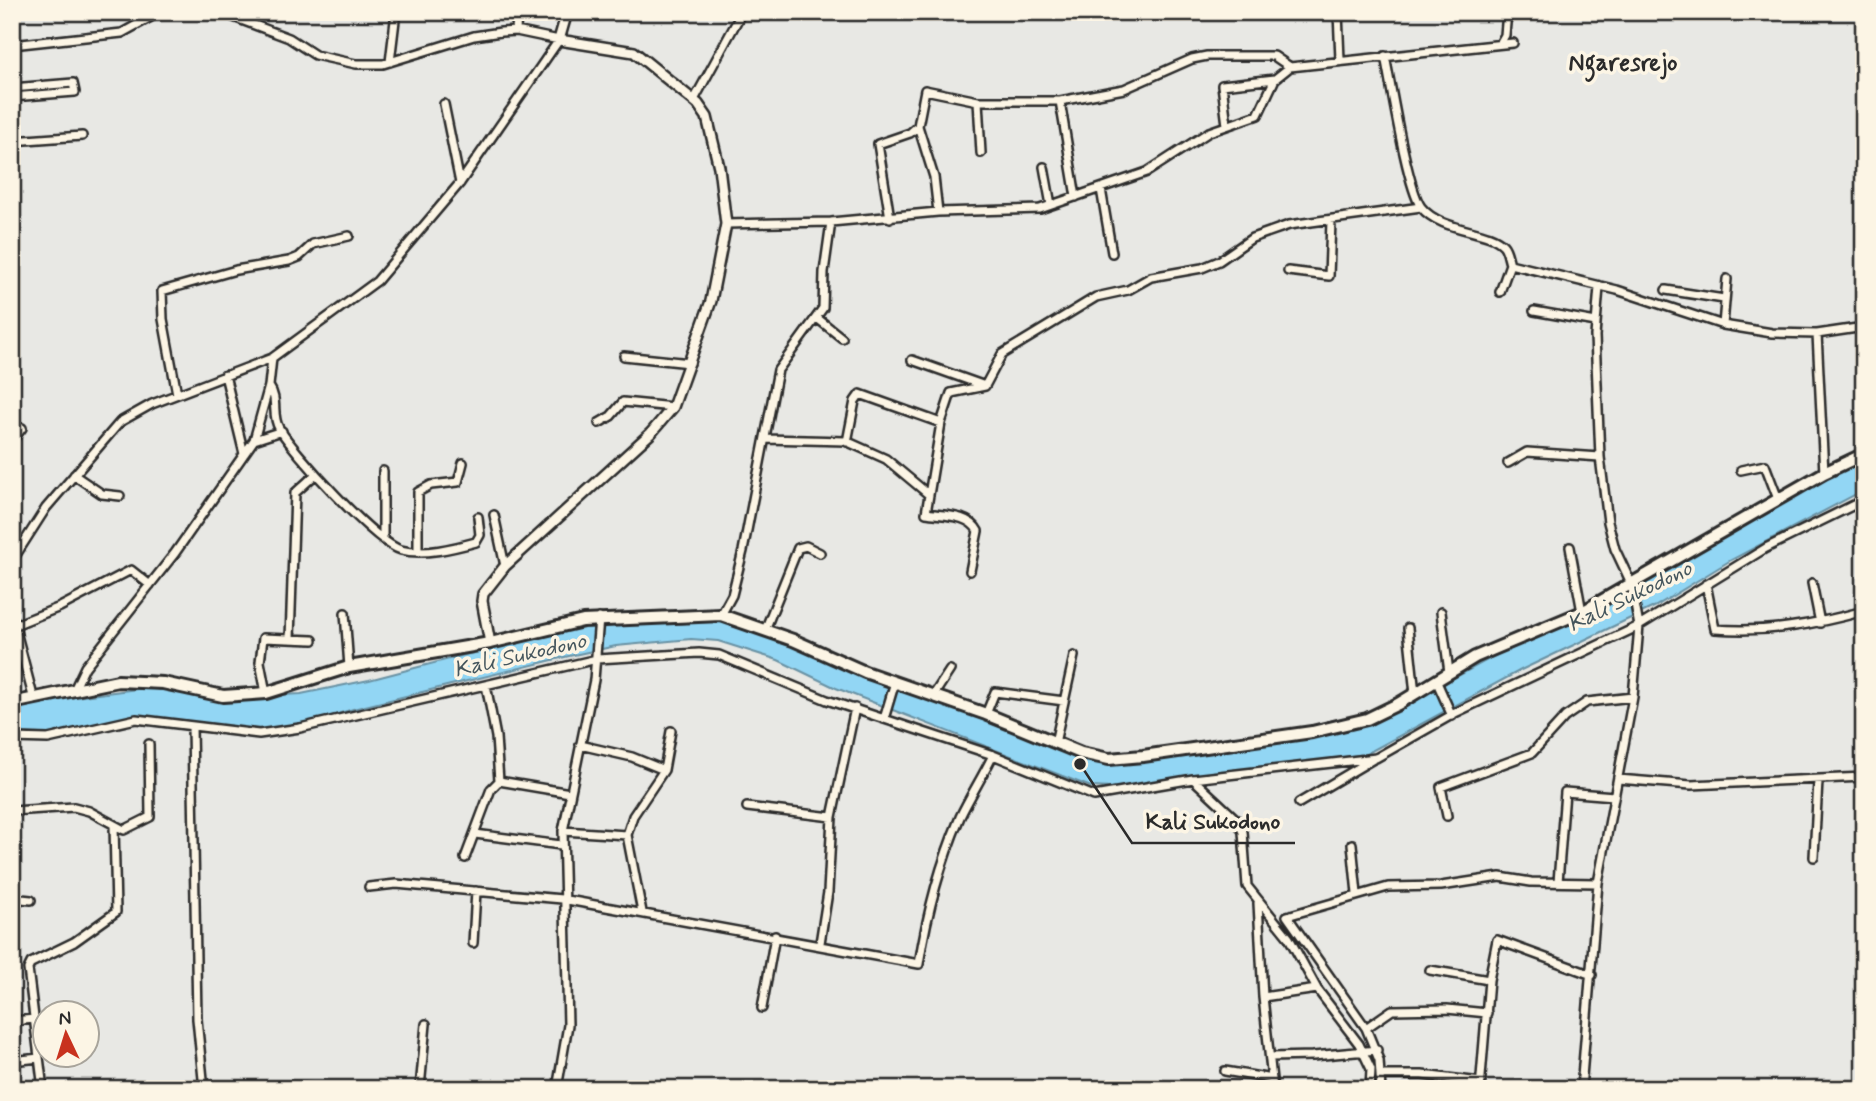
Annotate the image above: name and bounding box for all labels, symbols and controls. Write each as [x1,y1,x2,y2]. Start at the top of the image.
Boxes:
district label: Ngaresrejo [1569,48,1677,82]
water label: Kali Sukodono [1563,553,1698,640]
water label: Kali Sukodono [451,626,590,686]
callout: Kali Sukodono [1132,799,1295,843]
text: Kali Sukodono [1146,808,1281,838]
north arrow [32,1000,102,1070]
text: N [58,1006,72,1031]

